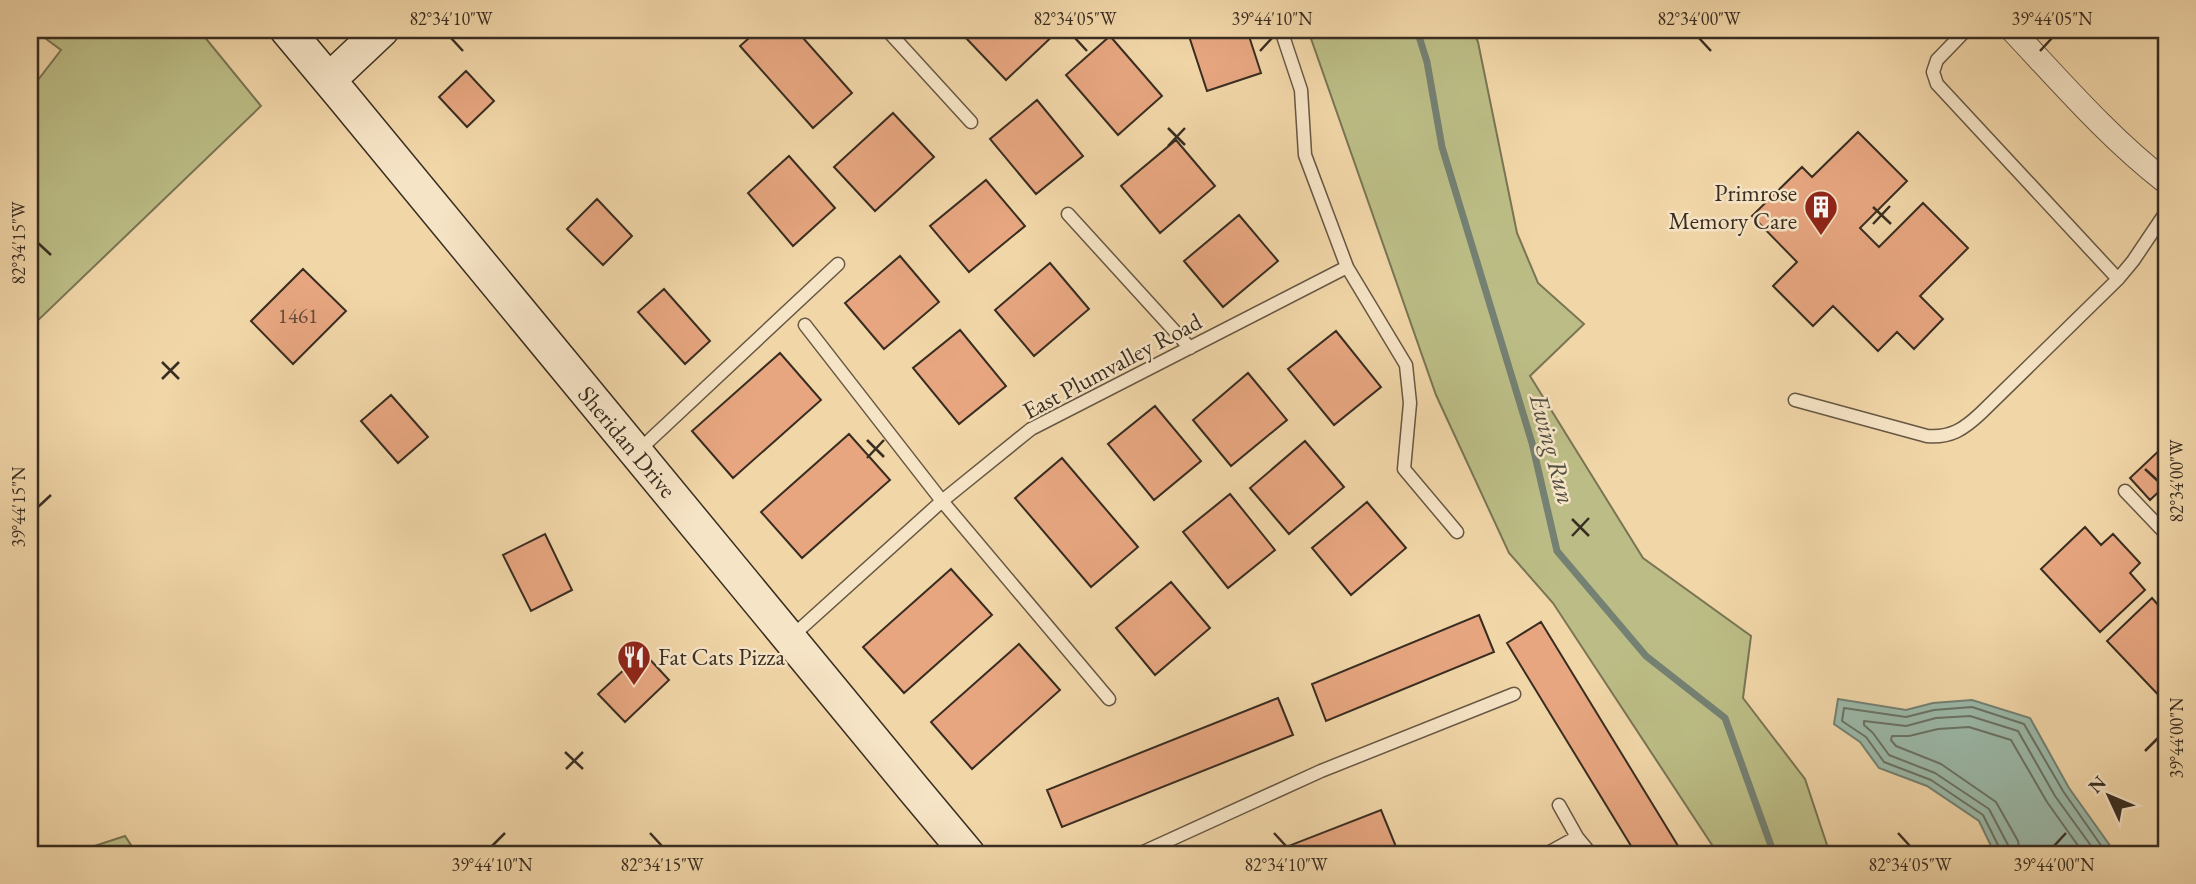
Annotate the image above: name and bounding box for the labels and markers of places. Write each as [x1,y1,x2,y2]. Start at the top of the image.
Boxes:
place label: Primrose Memory Care [1669,177,1797,236]
building icon: Primrose Memory Care [1802,188,1840,237]
restaurant icon: Fat Cats Pizza [615,638,653,687]
place label: Fat Cats Pizza [658,641,785,672]

